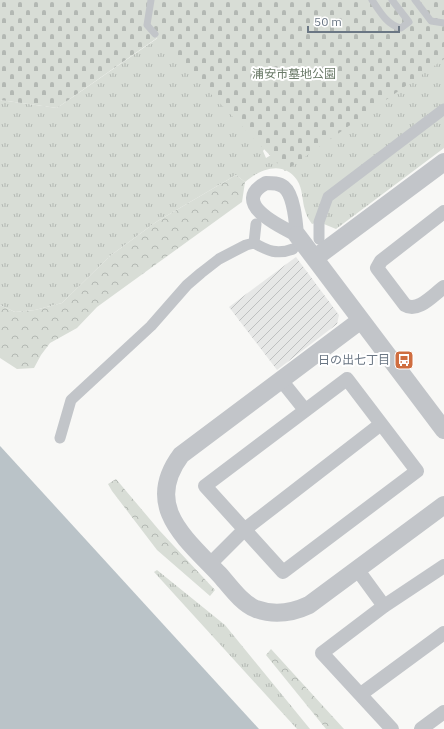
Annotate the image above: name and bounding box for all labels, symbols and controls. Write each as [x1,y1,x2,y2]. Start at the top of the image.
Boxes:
scale bar [308,8,399,34]
text: 50 m [314,14,342,29]
park label: 浦安市墓地公園 [252,66,336,81]
bus stop icon: 日の出七丁目 [393,349,415,371]
place label: 日の出七丁目 [318,352,390,367]

